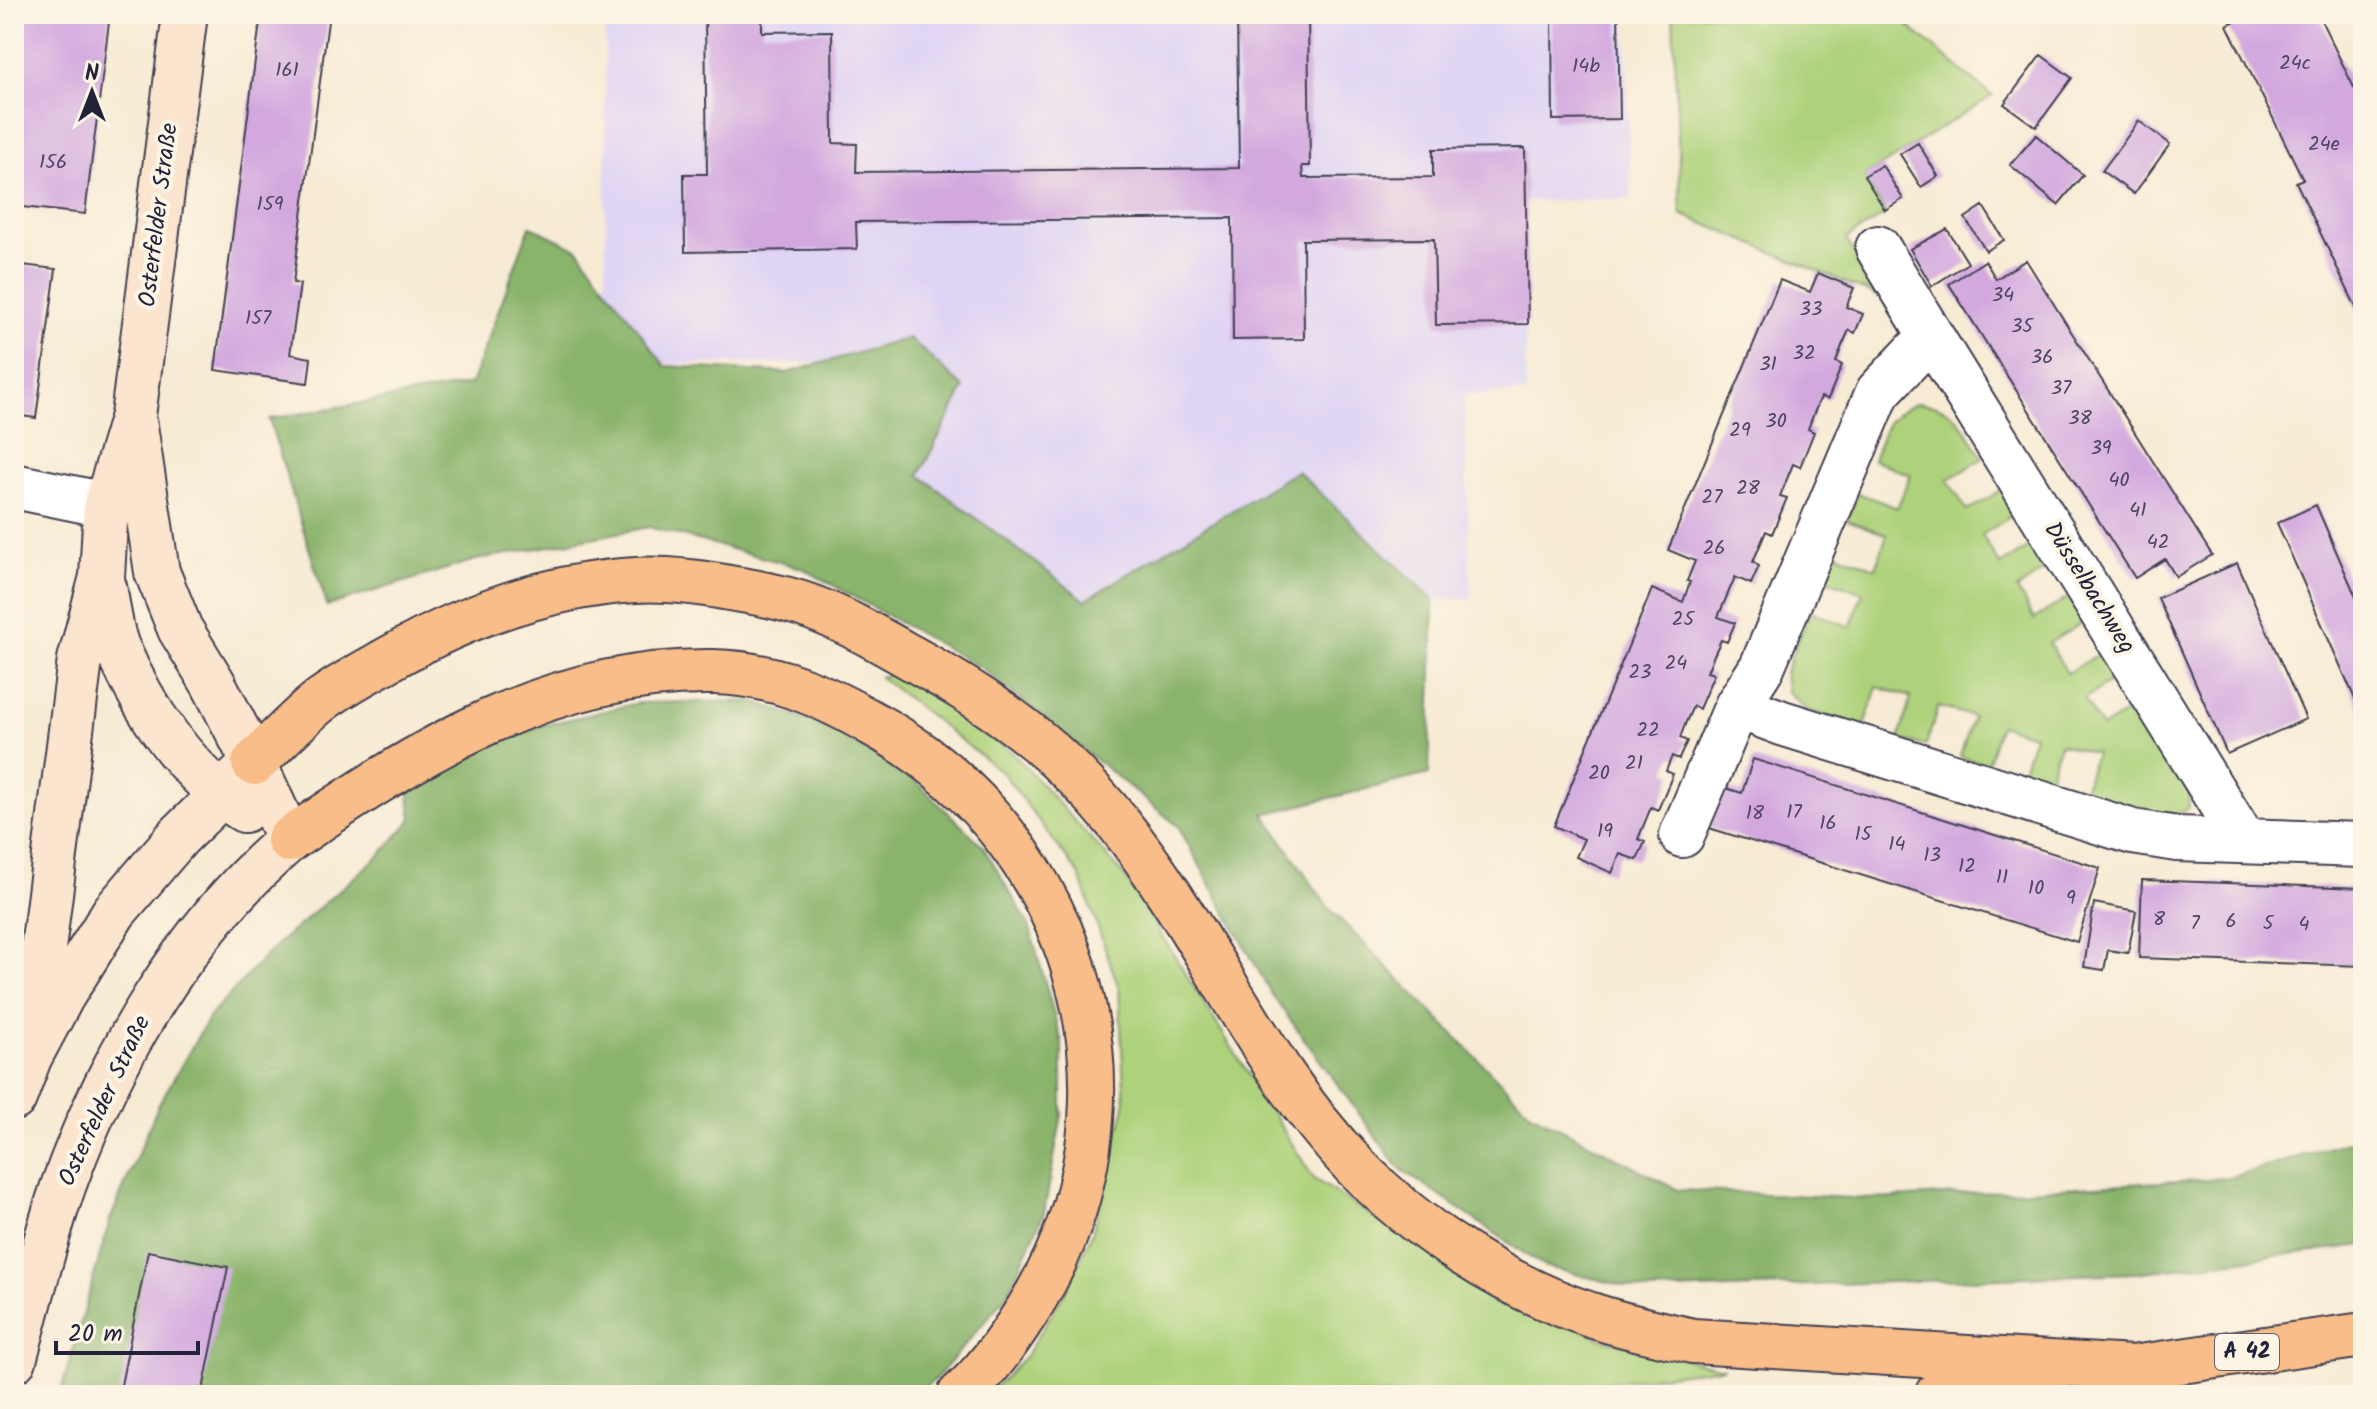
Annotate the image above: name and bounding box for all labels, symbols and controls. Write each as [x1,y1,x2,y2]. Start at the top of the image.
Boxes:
house number: 24c [2279,48,2311,80]
house number: 14b [1572,51,1600,83]
north arrow [52,52,132,132]
house number: 161 [275,55,299,87]
text: N [85,57,99,92]
street label: Osterfelder Straße [128,121,190,309]
house number: 24e [2308,129,2340,161]
house number: 156 [39,147,67,179]
house number: 159 [257,189,284,221]
house number: 34 [1992,280,2014,312]
house number: 33 [1800,294,1822,326]
house number: 157 [245,303,272,335]
house number: 35 [2011,311,2034,343]
house number: 32 [1792,338,1816,370]
house number: 36 [2031,342,2053,374]
house number: 31 [1759,349,1777,381]
house number: 37 [2051,373,2072,405]
house number: 38 [2068,403,2093,435]
house number: 30 [1765,406,1787,438]
house number: 29 [1729,415,1751,447]
house number: 39 [2090,433,2112,465]
house number: 40 [2108,465,2130,497]
house number: 28 [1736,473,1761,505]
house number: 27 [1702,482,1723,514]
house number: 41 [2129,495,2147,527]
street label: Düsselbachweg [2033,514,2145,662]
house number: 42 [2147,527,2169,559]
house number: 26 [1703,533,1725,565]
house number: 25 [1672,604,1695,636]
house number: 24 [1665,648,1687,680]
house number: 23 [1628,657,1652,689]
house number: 22 [1636,715,1660,747]
house number: 21 [1625,748,1643,780]
house number: 20 [1588,758,1610,790]
house number: 17 [1786,797,1803,829]
house number: 18 [1746,798,1765,830]
house number: 16 [1819,808,1837,840]
house number: 19 [1597,816,1613,848]
house number: 15 [1854,819,1873,851]
house number: 14 [1888,829,1906,861]
house number: 13 [1923,840,1941,872]
house number: 12 [1958,851,1976,883]
house number: 11 [1996,862,2008,894]
house number: 10 [2028,873,2044,905]
house number: 9 [2066,883,2076,915]
house number: 8 [2153,904,2166,936]
house number: 6 [2225,906,2237,938]
house number: 7 [2190,908,2200,940]
house number: 5 [2263,908,2275,940]
house number: 4 [2298,909,2310,941]
street label: Osterfelder Straße [48,1009,162,1193]
scale bar [56,1305,198,1355]
text: 20 m [68,1315,123,1354]
road number: A 42 [2215,1334,2279,1370]

